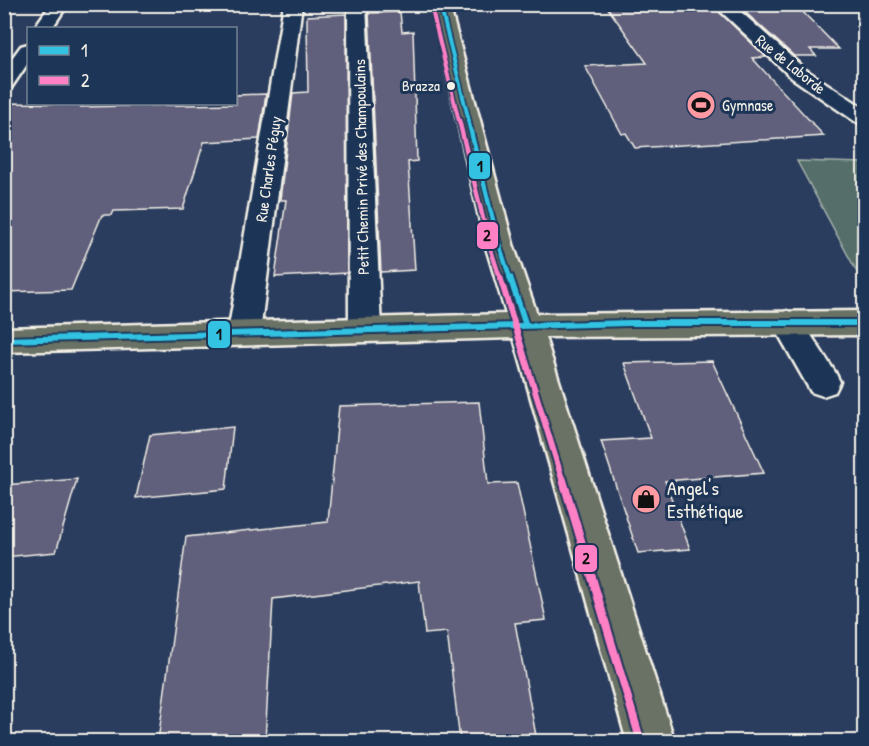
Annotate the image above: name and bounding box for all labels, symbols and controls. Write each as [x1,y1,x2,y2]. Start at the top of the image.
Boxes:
legend [27,27,237,105]
street label: Rue de Laborde [751,29,831,99]
text: 1 [81,38,88,63]
street label: Petit Chemin Privé des Champoulains [348,59,374,275]
text: 2 [81,68,90,93]
place label: Brazza [402,75,440,96]
marker: Brazza [445,80,457,92]
sports icon: Gymnase [685,89,717,121]
place label: Gymnase [722,94,774,116]
street label: Rue Charles Péguy [250,115,286,223]
line badge: 1 [468,152,491,180]
text: 1 [477,155,483,177]
line badge: 2 [476,221,499,250]
text: 2 [483,224,491,246]
line badge: 1 [207,320,231,349]
text: 1 [216,323,222,345]
place label: Angel's Esthétique [667,474,743,524]
shop icon: Angel's Esthétique [630,483,662,515]
line badge: 2 [574,544,598,573]
text: 2 [582,547,590,569]

